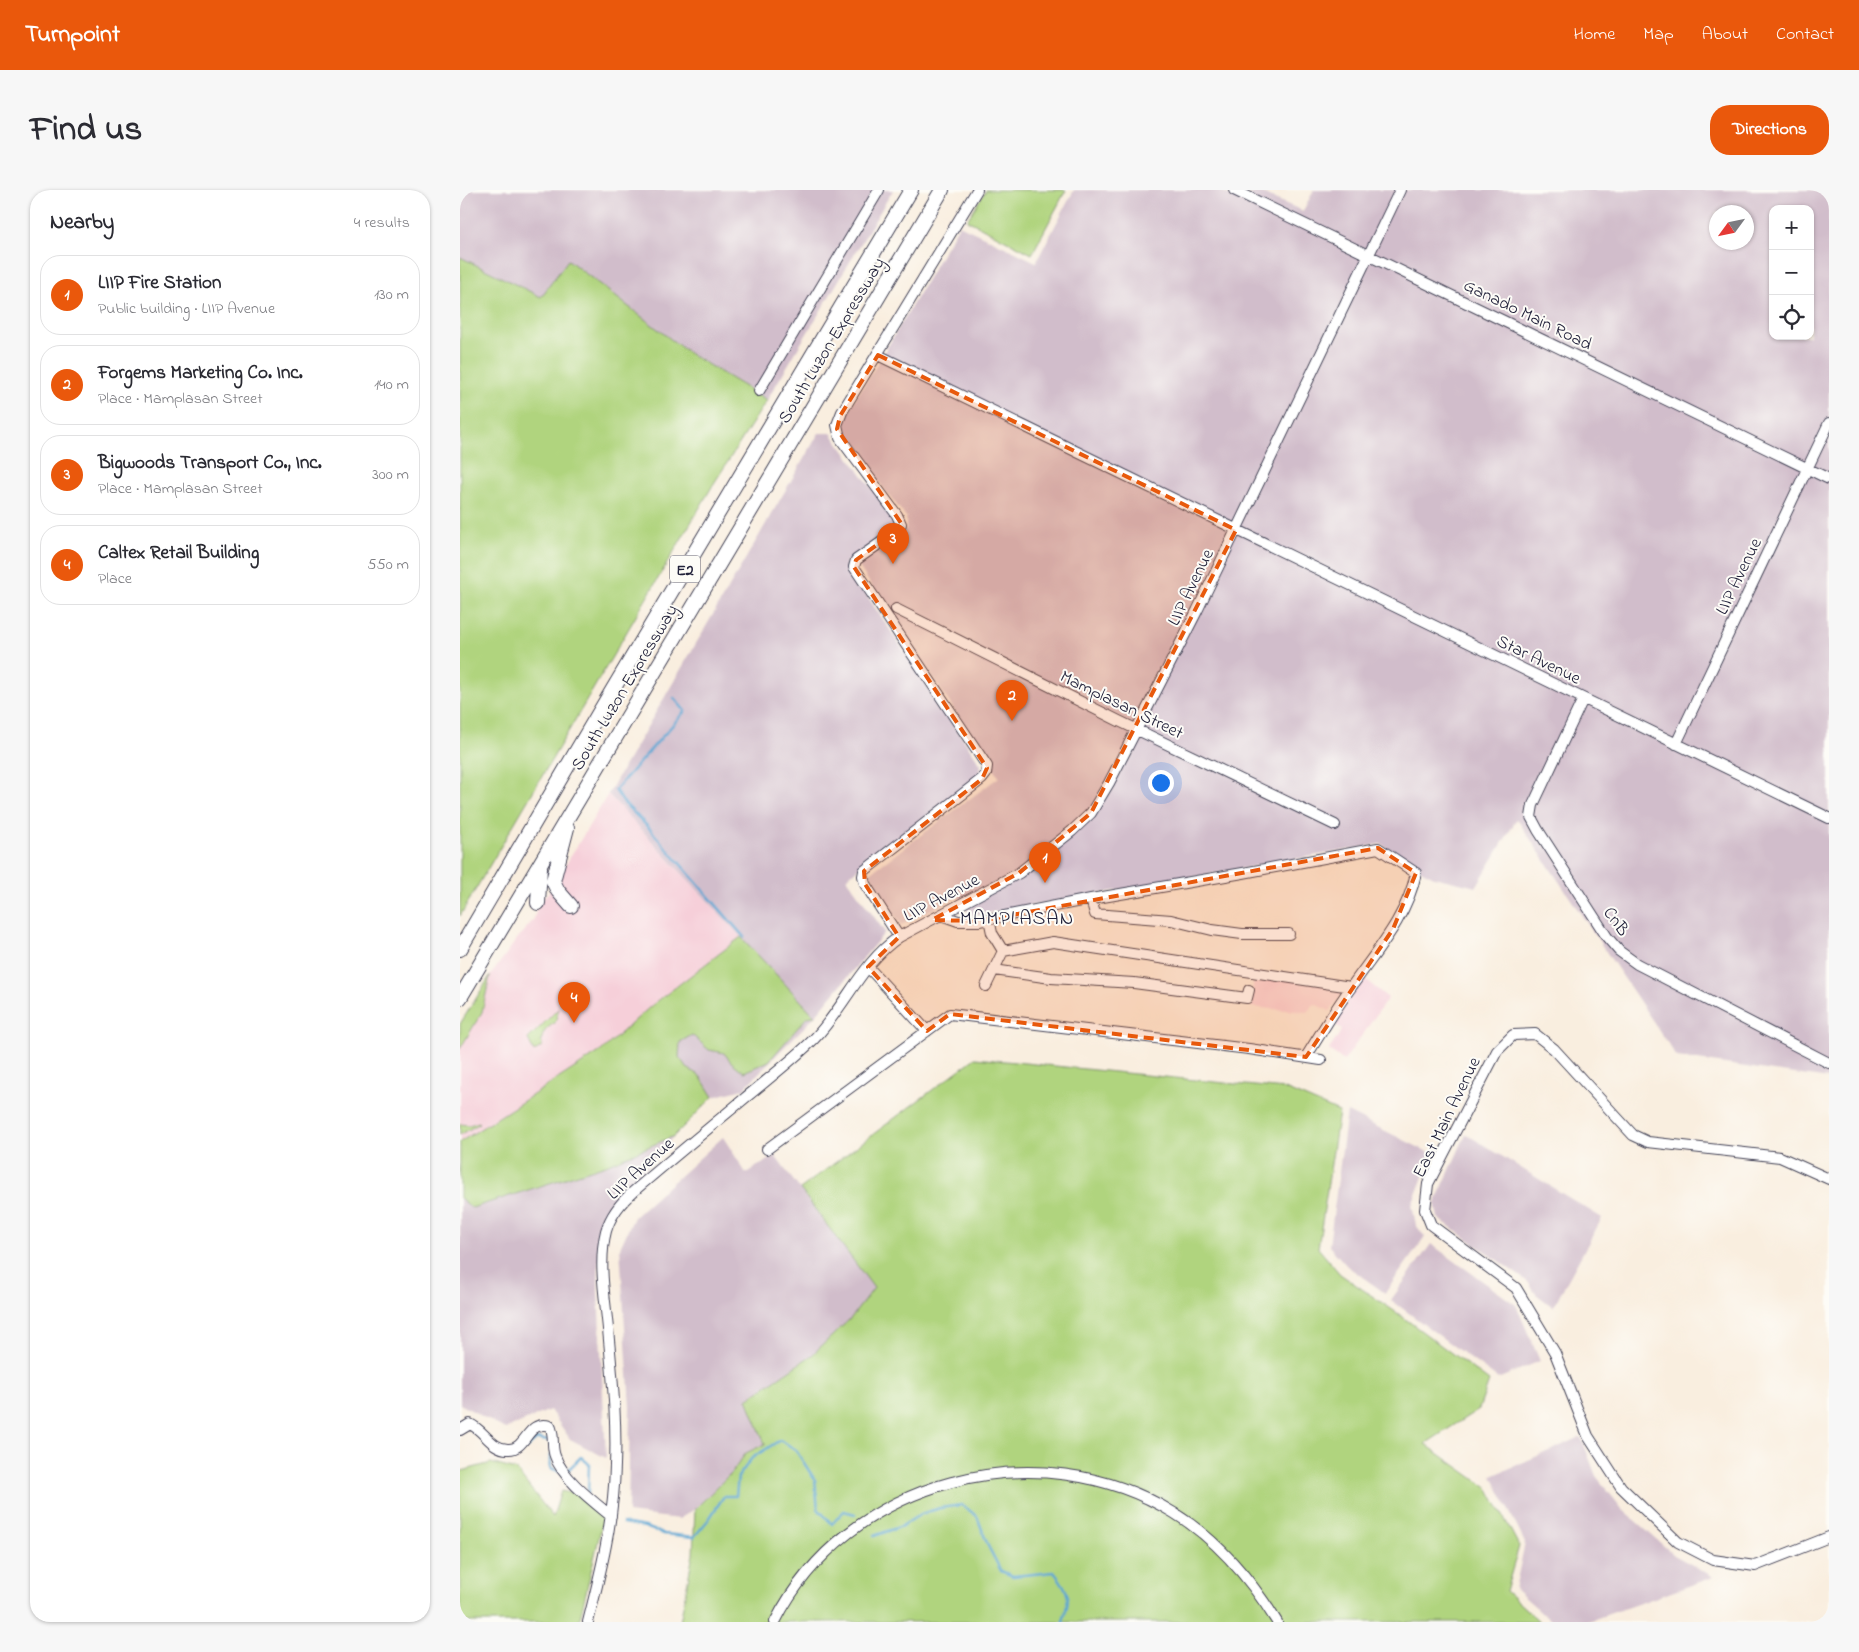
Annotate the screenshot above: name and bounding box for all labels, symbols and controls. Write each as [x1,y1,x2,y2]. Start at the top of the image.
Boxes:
text: Turnpoint [25,18,120,53]
text: Home [1574,22,1615,48]
text: Map [1643,22,1674,48]
text: About [1702,22,1748,48]
text: Contact [1776,22,1834,48]
text: Find us [30,105,142,156]
button: Directions [1710,105,1829,155]
north arrow [1709,205,1754,250]
map controls [1769,205,1814,340]
button: + [1769,205,1814,250]
text: Nearby [50,208,114,238]
text: 4 results [354,211,410,235]
button: − [1769,250,1814,295]
street label: South Luzon Expressway [773,253,893,429]
text: LIIP Fire Station [98,270,221,297]
street label: Ganado Main Road [1459,273,1596,358]
text: 1 [64,283,70,307]
text: 130 m [374,283,409,307]
button: locate [1769,295,1814,340]
text: Public building · LIIP Avenue [98,297,275,321]
text: Forgems Marketing Co. Inc. [98,360,303,387]
text: 2 [63,373,71,397]
text: 140 m [374,373,409,397]
text: Place · Mamplasan Street [98,387,263,411]
text: Bigwoods Transport Co., Inc. [98,450,322,477]
text: 3 [64,463,70,487]
text: 300 m [372,463,409,487]
text: Place · Mamplasan Street [98,477,263,501]
pin: 3 [877,523,909,564]
street label: LIIP Avenue [1710,533,1770,620]
text: Caltex Retail Building [98,540,259,567]
street label: LIIP Avenue [1162,544,1222,631]
text: 4 [64,553,70,577]
text: 550 m [367,553,409,577]
road number: E2 [670,556,700,582]
text: Place [98,567,132,591]
street label: South Luzon Expressway [566,600,686,776]
street label: Star Avenue [1491,629,1586,693]
street label: Mamplasan Street [1055,665,1187,747]
pin: 2 [996,680,1028,721]
your location [1148,770,1174,796]
pin: 1 [1029,842,1061,883]
street label: LIIP Avenue [899,867,985,930]
street label: CnB [1596,902,1635,942]
district label: MAMPLASAN [960,905,1074,934]
pin: 4 [558,982,590,1023]
street label: East Main Avenue [1407,1052,1489,1183]
street label: LIIP Avenue [602,1132,681,1207]

